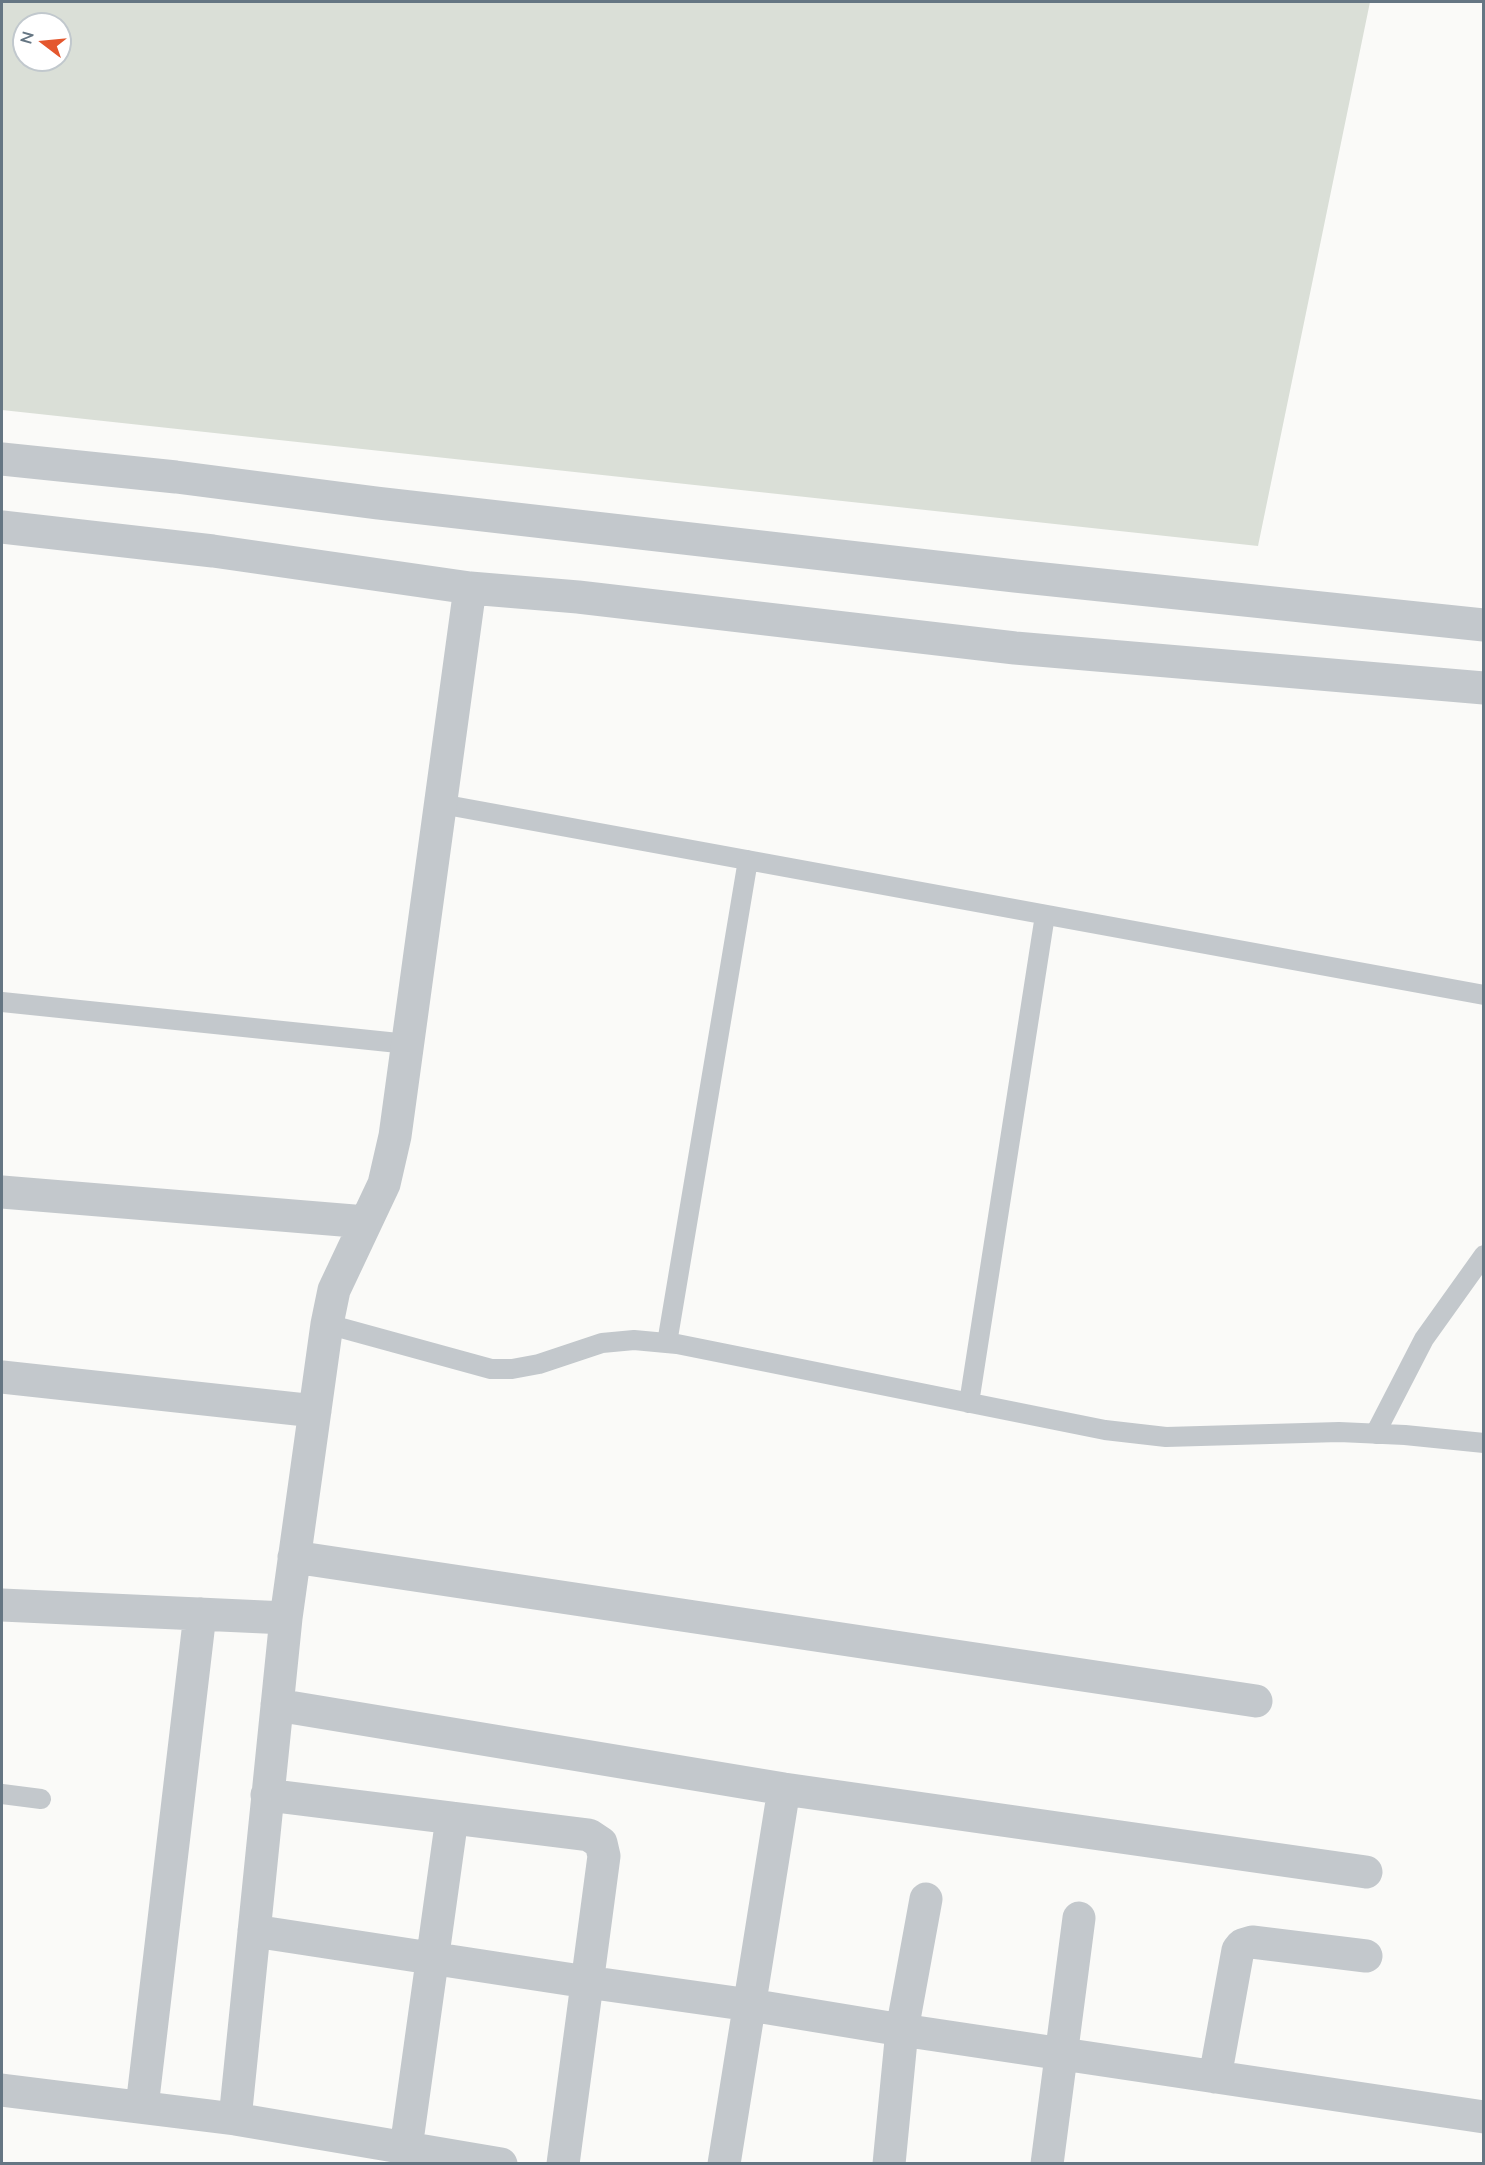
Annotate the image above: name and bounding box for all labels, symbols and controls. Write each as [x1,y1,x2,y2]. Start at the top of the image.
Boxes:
north arrow [12,12,72,72]
text: N [15,29,38,46]

